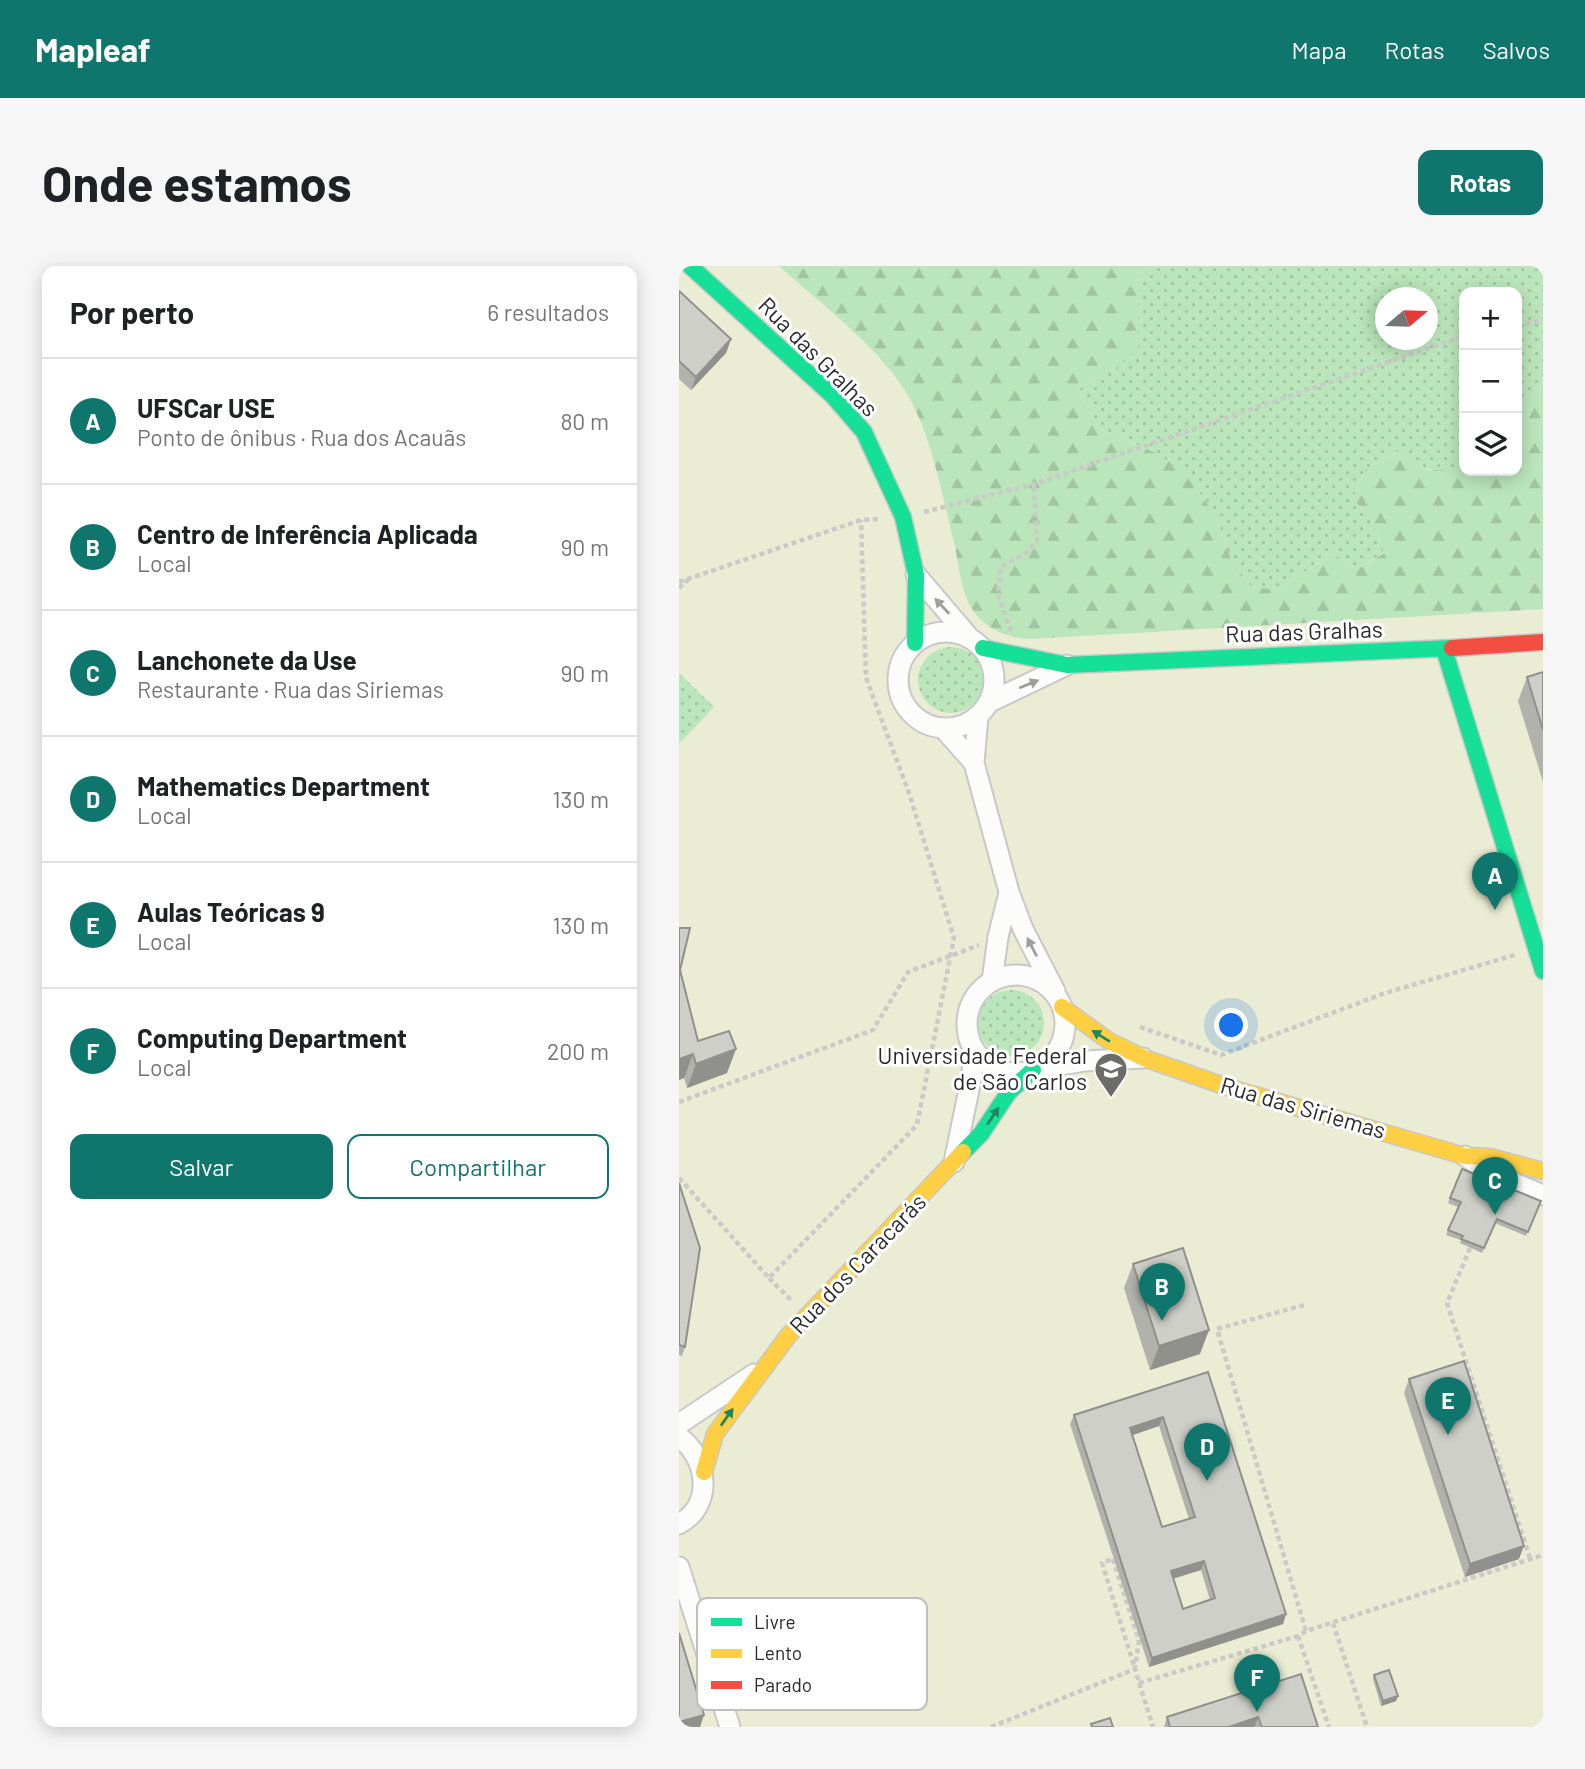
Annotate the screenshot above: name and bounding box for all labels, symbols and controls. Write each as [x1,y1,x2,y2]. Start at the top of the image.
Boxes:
text: Mapleaf [35,29,151,69]
text: Mapa [1292,35,1347,64]
text: Rotas [1385,35,1445,64]
text: Salvos [1483,35,1550,64]
button: Rotas [1418,150,1543,215]
text: Onde estamos [42,153,351,212]
north arrow [1375,287,1438,350]
map controls [1459,287,1522,476]
button: + [1459,287,1522,350]
street label: Rua das Gralhas [753,291,884,422]
text: Por perto [70,294,194,330]
text: 6 resultados [487,298,609,326]
button: − [1459,350,1522,413]
text: UFSCar USE [137,392,275,423]
text: A [85,407,101,435]
text: 80 m [560,407,609,435]
button: layers [1459,413,1522,476]
text: Ponto de ônibus · Rua dos Acauãs [137,423,466,451]
text: Centro de Inferência Aplicada [137,518,478,549]
text: B [86,533,100,561]
text: 90 m [560,533,609,561]
text: Local [137,549,192,577]
one-way arrow [934,597,951,614]
street label: Rua das Gralhas [1225,614,1383,648]
text: Lanchonete da Use [137,644,357,675]
text: C [86,659,100,687]
text: 90 m [560,659,609,687]
text: Restaurante · Rua das Siriemas [137,675,444,703]
one-way arrow [1018,678,1039,689]
text: Mathematics Department [137,770,430,801]
text: D [86,785,100,813]
text: 130 m [552,785,609,813]
text: Local [137,801,192,829]
pin: A [1472,852,1518,910]
text: Aulas Teóricas 9 [137,896,325,927]
text: E [86,911,100,939]
text: 130 m [552,911,609,939]
text: Local [137,927,192,955]
one-way arrow [1027,937,1038,957]
your location [1214,1008,1248,1042]
text: Computing Department [137,1022,407,1053]
one-way arrow [1091,1029,1110,1042]
text: F [87,1037,99,1065]
text: 200 m [547,1037,609,1065]
place label: Universidade Federal de São Carlos [877,1041,1087,1095]
school or university icon: Universidade Federal de São Carlos [1092,1050,1130,1099]
text: Local [137,1053,192,1081]
street label: Rua das Siriemas [1218,1070,1389,1144]
one-way arrow [986,1107,1000,1125]
button: Salvar [70,1134,333,1199]
button: Compartilhar [347,1134,609,1199]
pin: C [1472,1157,1518,1215]
street label: Rua dos Caracarás [783,1187,931,1339]
pin: B [1139,1263,1185,1321]
pin: E [1425,1377,1471,1435]
one-way arrow [720,1408,734,1426]
pin: D [1184,1423,1230,1481]
legend [697,1598,927,1710]
text: Livre [754,1610,796,1633]
text: Lento [754,1641,802,1664]
pin: F [1234,1654,1280,1712]
text: Parado [754,1673,812,1696]

